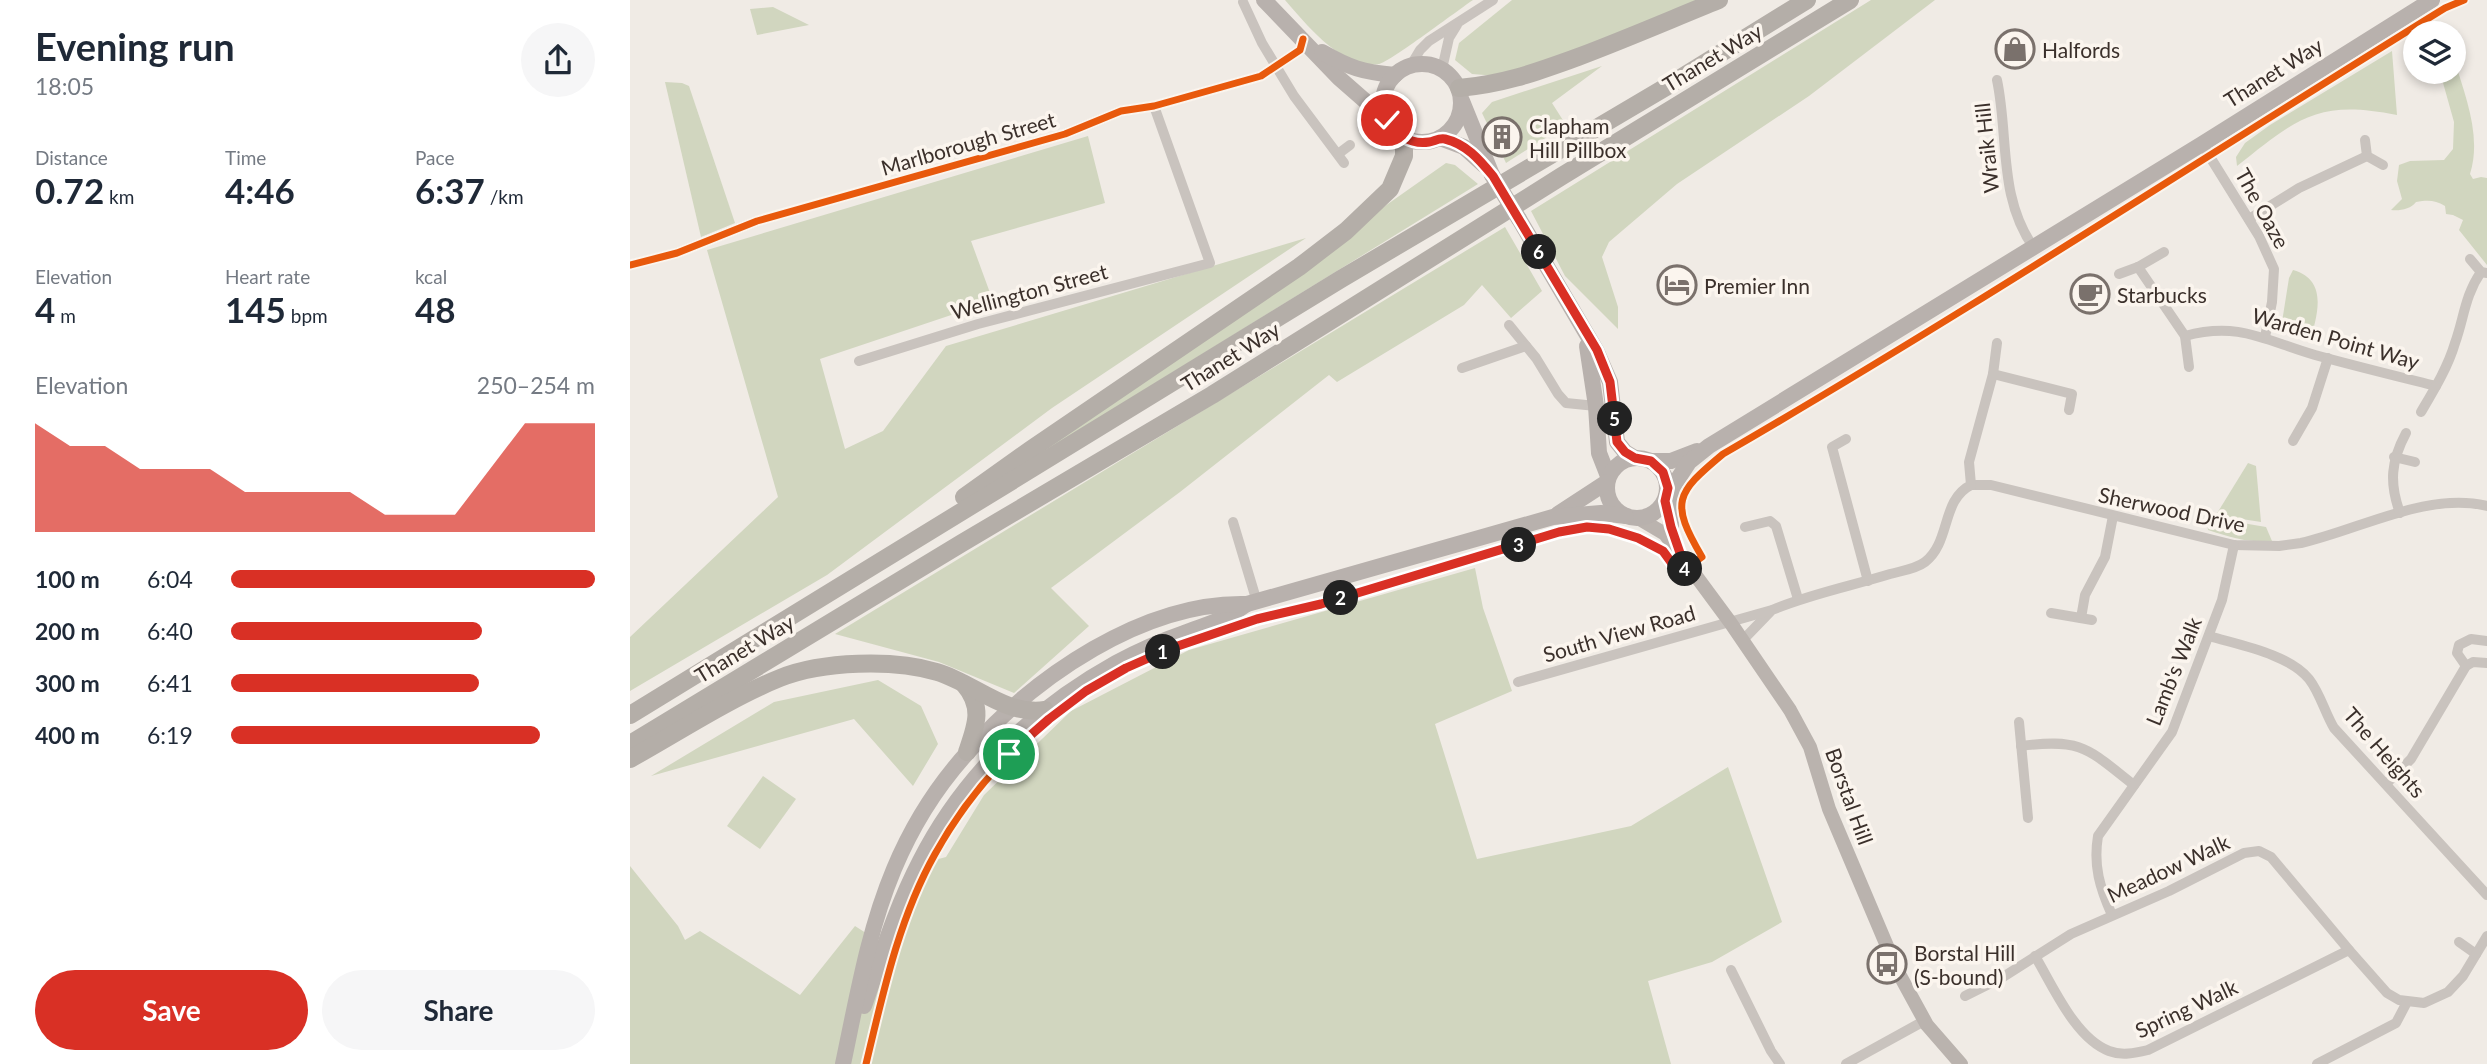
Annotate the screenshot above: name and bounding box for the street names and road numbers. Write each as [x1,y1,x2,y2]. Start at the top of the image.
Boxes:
street label: Thanet Way [1658,18,1766,96]
street label: Thanet Way [2219,32,2327,112]
street label: Wraik Hill [1969,102,2003,194]
street label: Marlborough Street [878,106,1058,180]
street label: The Oaze [2231,164,2295,252]
street label: Wellington Street [948,258,1110,324]
street label: Warden Point Way [2249,302,2423,374]
street label: Thanet Way [1176,316,1284,396]
street label: Sherwood Drive [2097,481,2247,537]
street label: South View Road [1540,599,1698,667]
street label: Thanet Way [690,609,798,687]
street label: Lamb's Walk [2140,613,2206,729]
street label: The Heights [2339,702,2431,802]
street label: Borstal Hill [1821,744,1879,848]
street label: Meadow Walk [2103,829,2233,907]
street label: Spring Walk [2131,973,2241,1043]

